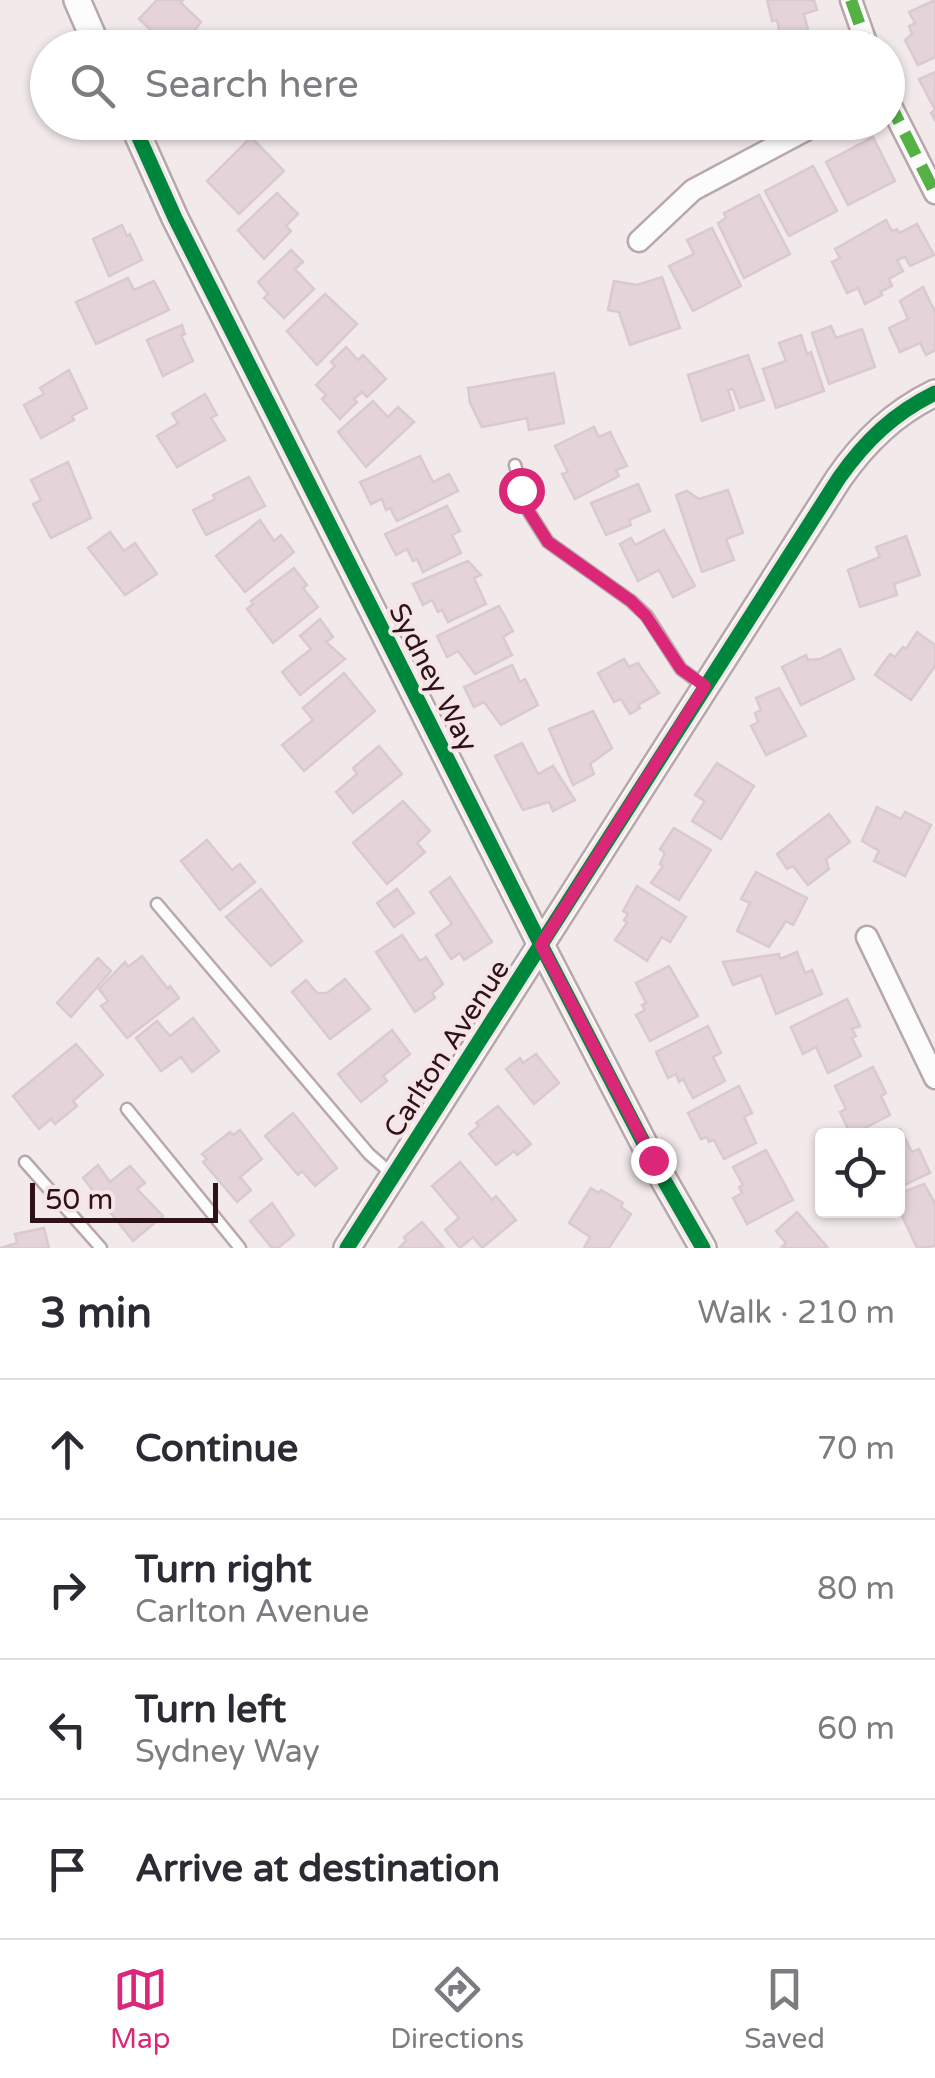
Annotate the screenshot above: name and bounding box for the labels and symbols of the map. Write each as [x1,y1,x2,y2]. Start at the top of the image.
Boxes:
route start [499,468,545,514]
street label: Sydney Way [381,598,485,757]
street label: Carlton Avenue [377,953,517,1144]
route end [631,1138,677,1184]
scale bar [30,1178,218,1222]

